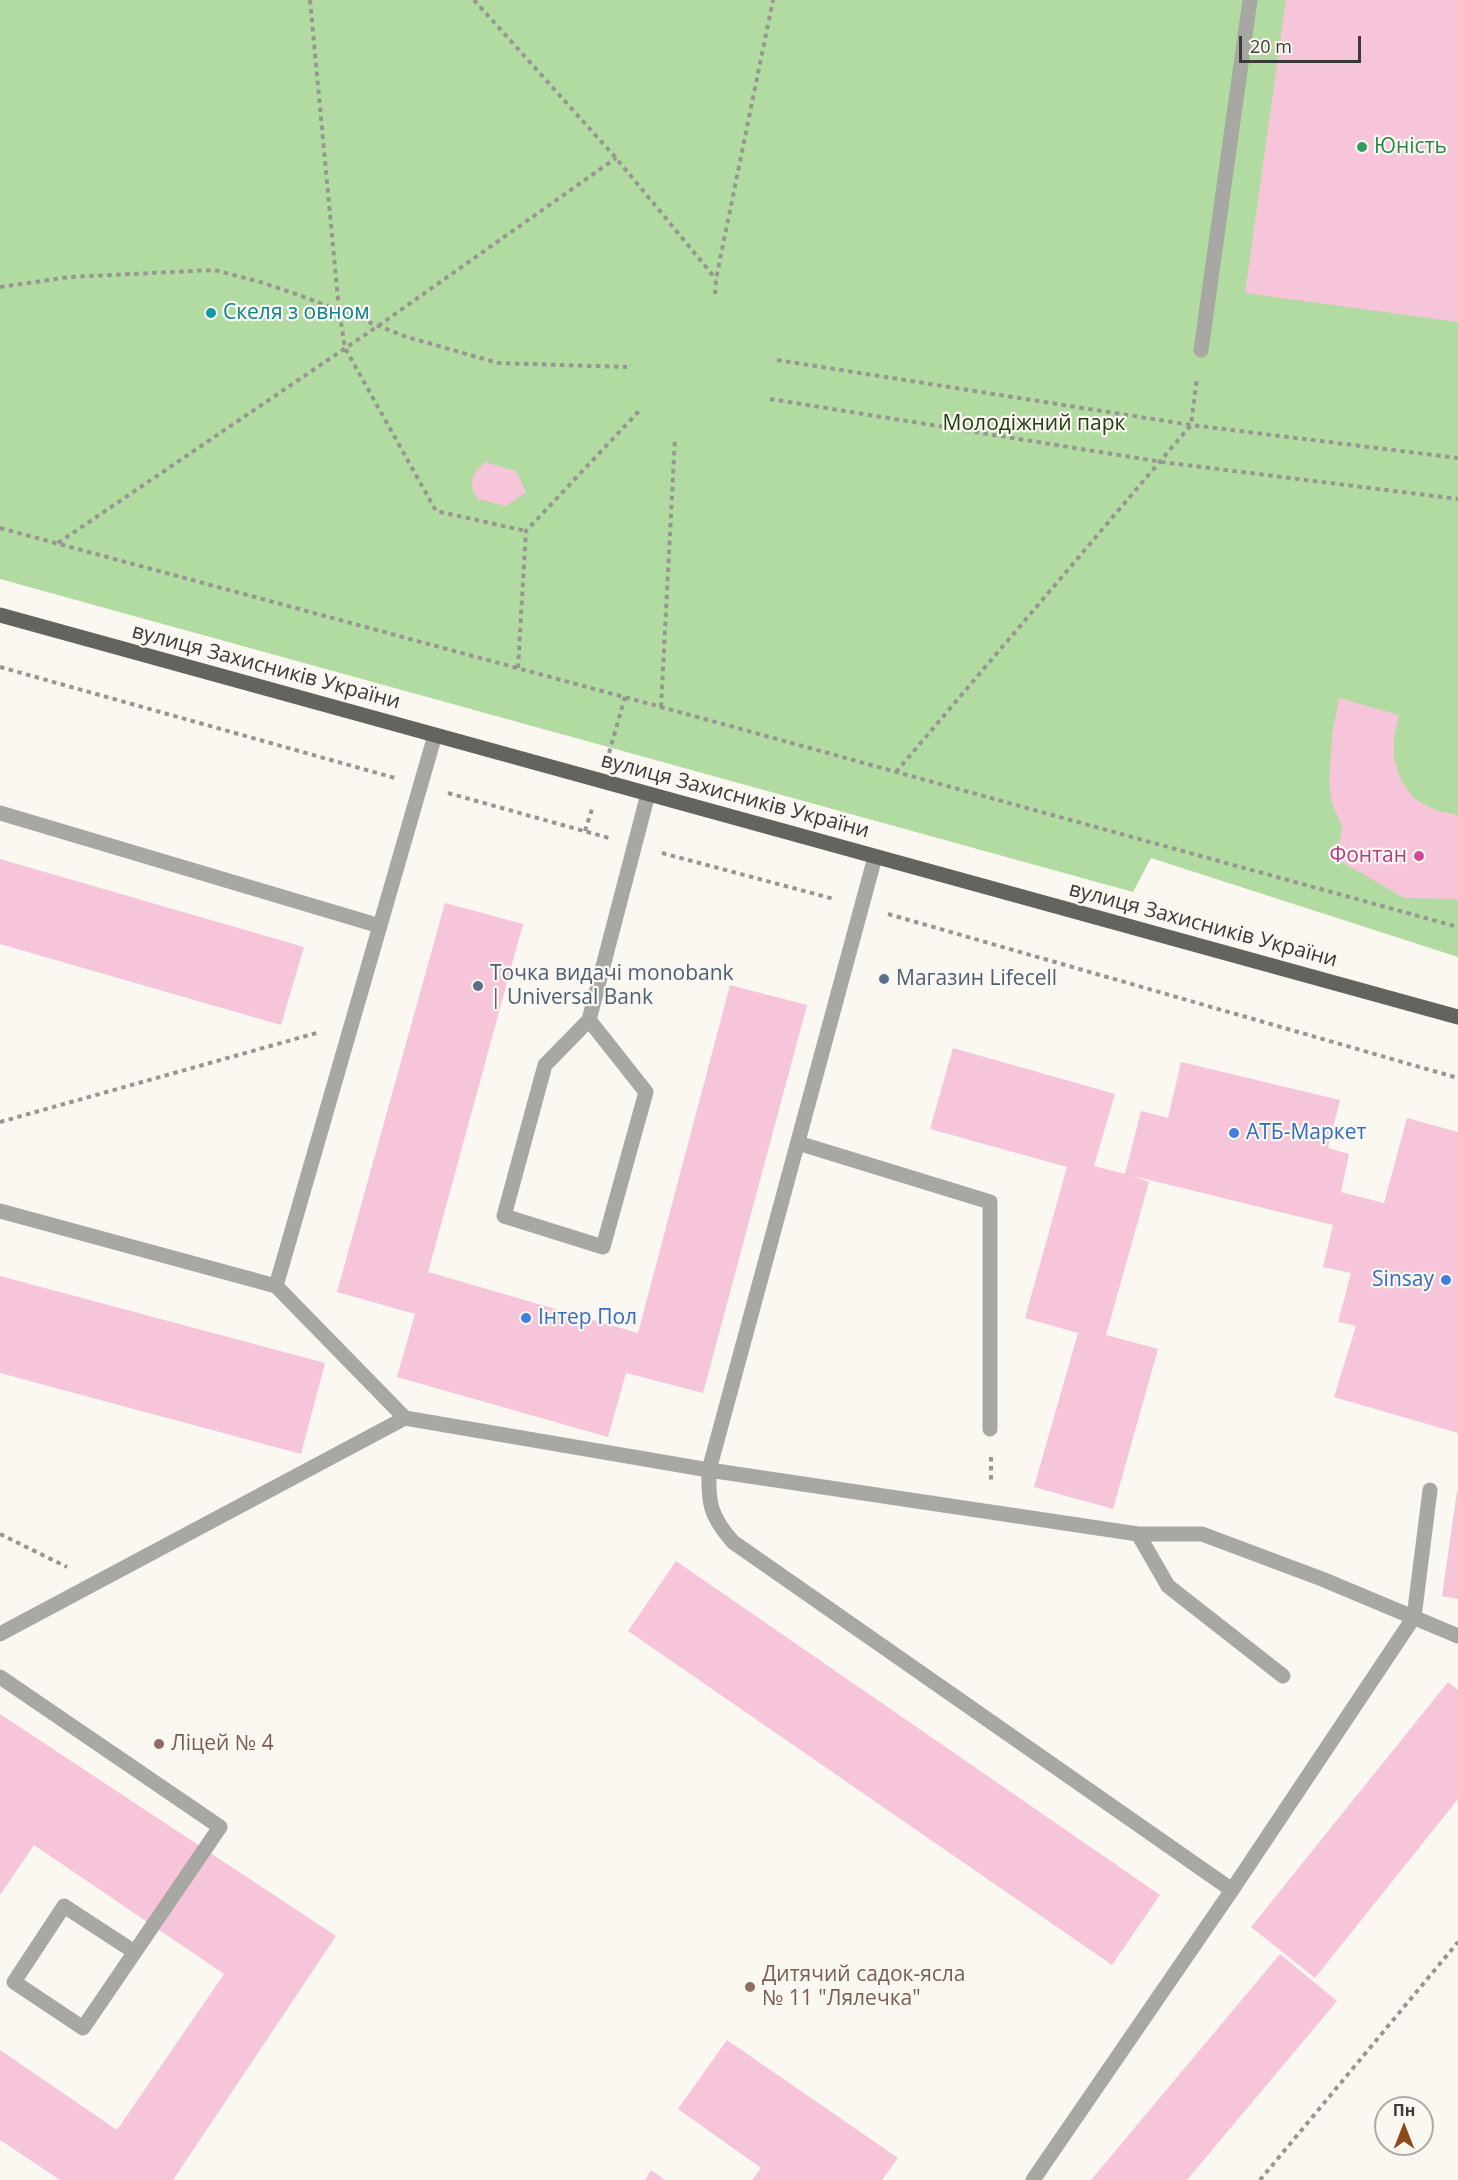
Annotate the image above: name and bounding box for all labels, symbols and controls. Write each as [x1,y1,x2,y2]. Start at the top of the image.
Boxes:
scale bar [1242,24,1364,62]
text: 20 m [1250,34,1292,58]
place label: Юність [1374,134,1447,160]
marker: Юність [1355,140,1369,154]
place label: Скеля з овном [223,300,370,326]
marker: Скеля з овном [204,306,218,320]
park label: Молодіжний парк [943,411,1125,437]
street label: вулиця Захисників України [129,619,403,715]
street label: вулиця Захисників України [598,748,872,844]
place label: Фонтан [1330,843,1407,869]
marker: Фонтан [1412,849,1426,863]
street label: вулиця Захисників України [1066,877,1340,973]
place label: Точка видачі monobank | Universal Bank [490,961,734,1011]
place label: Магазин Lifecell [896,966,1057,992]
marker: Магазин Lifecell [877,972,891,986]
marker: Точка видачі monobank | Universal Bank [471,979,485,993]
place label: АТБ-Маркет [1246,1120,1366,1146]
marker: АТБ-Маркет [1227,1126,1241,1140]
place label: Sinsay [1372,1267,1434,1293]
marker: Sinsay [1439,1273,1453,1287]
place label: Інтер Пол [538,1305,637,1331]
marker: Інтер Пол [519,1311,533,1325]
place label: Ліцей № 4 [171,1731,274,1757]
marker: Ліцей № 4 [152,1737,166,1751]
place label: Дитячий садок-ясла № 11 "Лялечка" [762,1962,966,2012]
marker: Дитячий садок-ясла № 11 "Лялечка" [743,1980,757,1994]
north arrow [1374,2096,1434,2156]
text: Пн [1393,2099,1415,2121]

